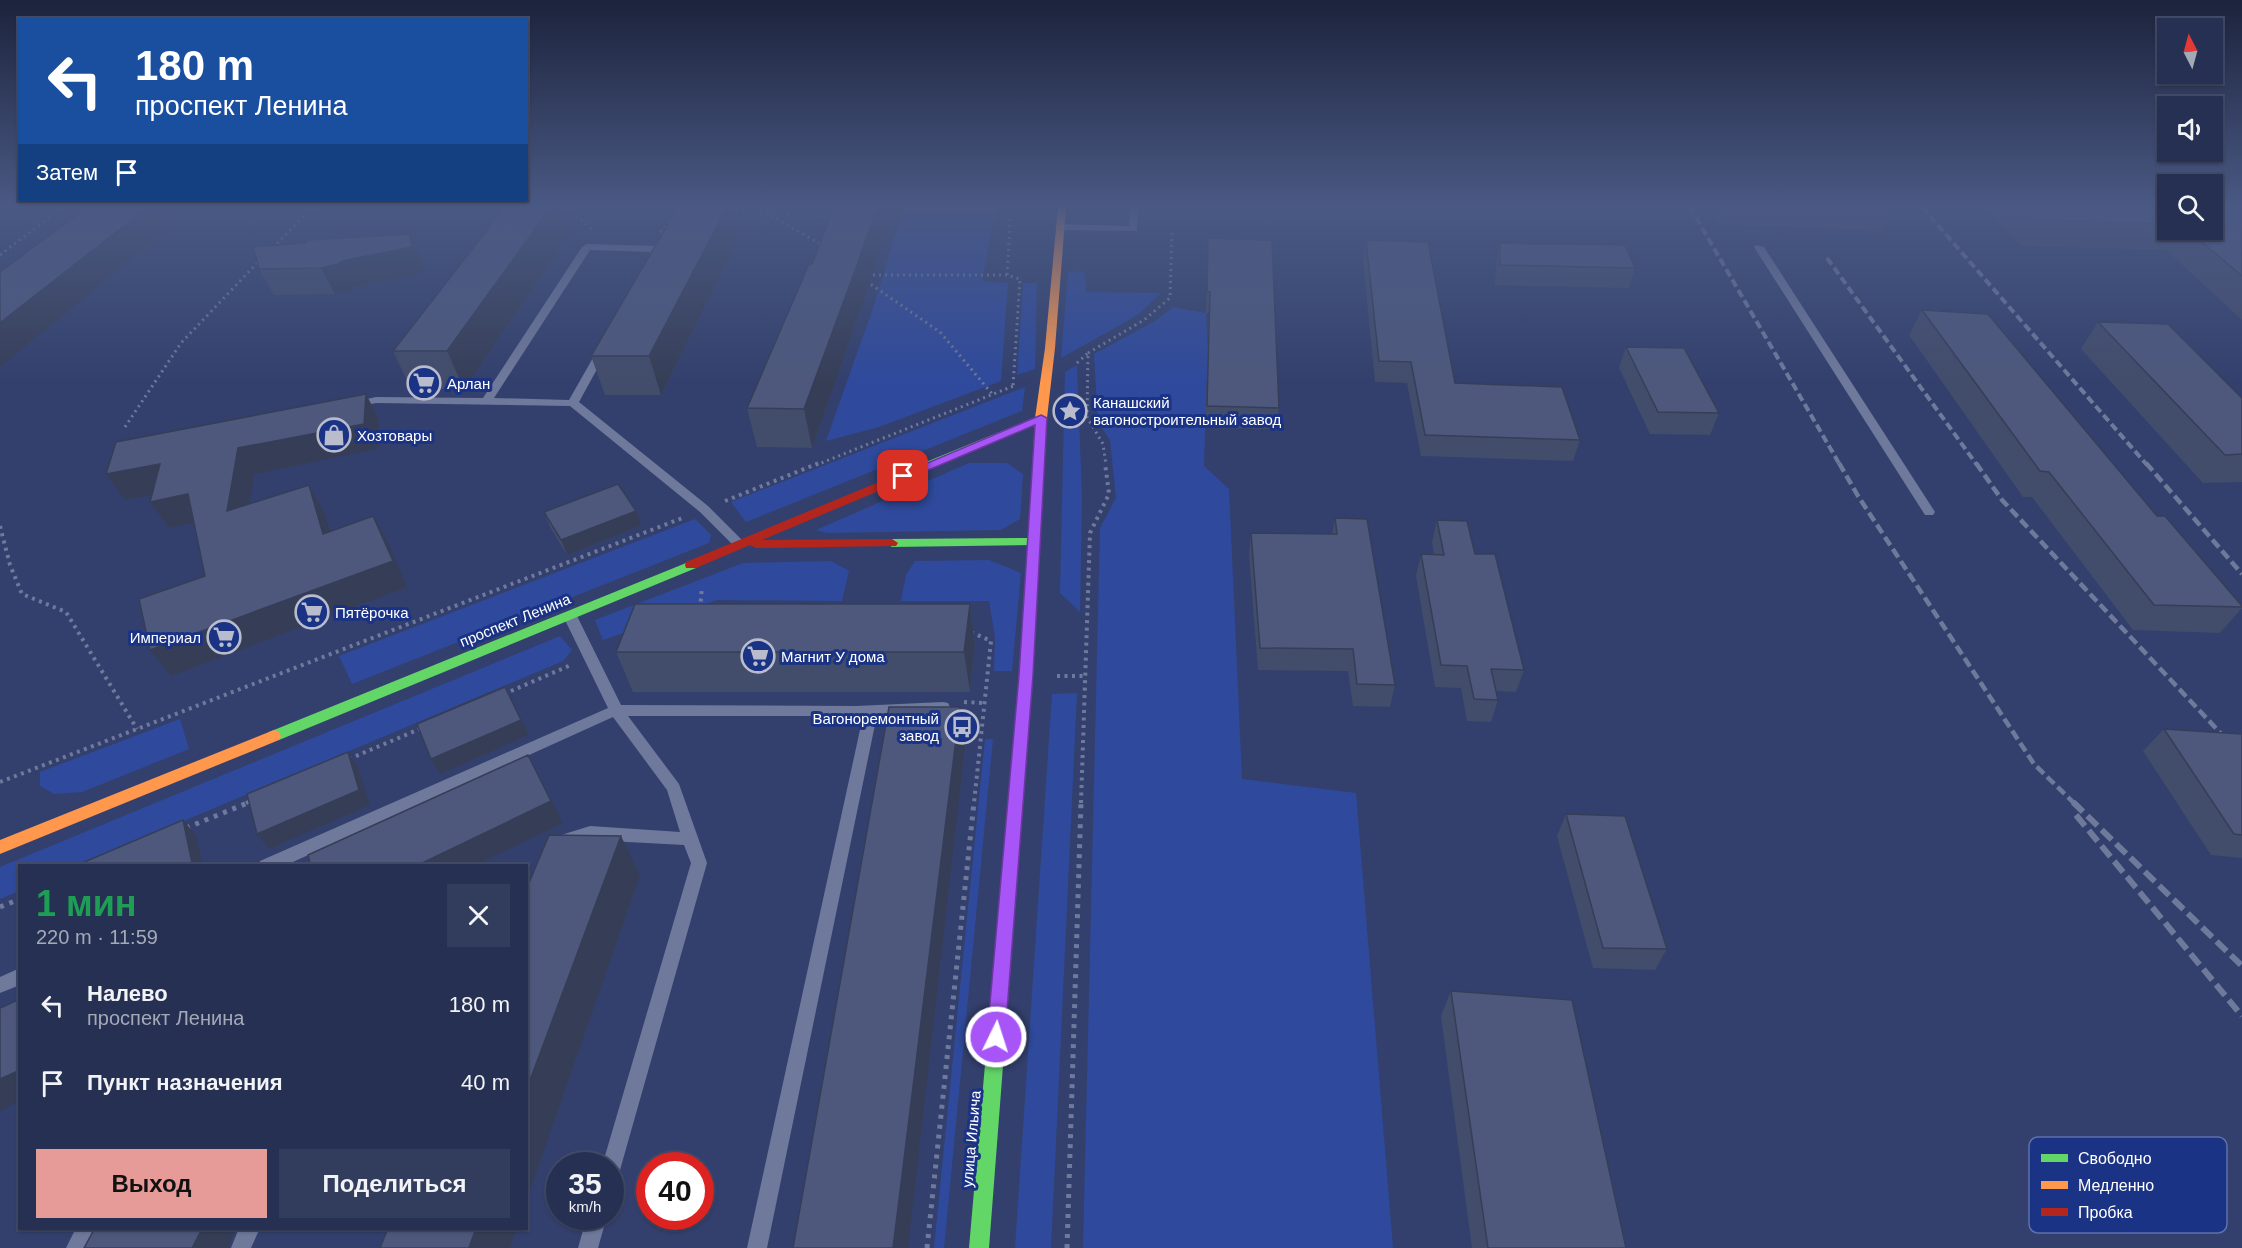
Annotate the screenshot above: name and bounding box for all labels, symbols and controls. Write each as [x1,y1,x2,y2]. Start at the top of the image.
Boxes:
north arrow [2157,18,2223,84]
map controls [2157,18,2223,240]
icon: left [36,42,114,120]
text: 180 m [135,42,254,89]
text: проспект Ленина [135,91,347,121]
button: sound [2157,96,2223,162]
icon: arrive [110,156,143,189]
text: Затем [36,160,98,185]
button: search [2157,174,2223,240]
supermarket icon: Арлан [406,365,442,401]
place label: Арлан [447,375,490,392]
place icon: Канашский вагоностроительный завод [1052,393,1088,429]
place label: Канашский вагоностроительный завод [1093,394,1281,428]
shop icon: Хозтовары [316,417,352,453]
place label: Хозтовары [357,427,432,444]
pin [877,450,928,501]
icon: arrive [886,459,919,492]
street label: проспект Ленина [457,590,574,650]
supermarket icon: Пятёрочка [294,594,330,630]
place label: Пятёрочка [335,604,409,621]
supermarket icon: Империал [206,619,242,655]
place label: Империал [130,629,201,646]
supermarket icon: Магнит У дома [740,638,776,674]
place label: Магнит У дома [781,648,885,665]
bus stop icon: Вагоноремонтный завод [944,709,980,745]
place label: Вагоноремонтный завод [813,710,939,744]
text: 1 мин [36,883,137,924]
button: close [447,884,510,947]
text: 220 m · 11:59 [36,926,158,948]
text: Налево [87,981,168,1006]
icon: left [36,989,69,1022]
text: 180 m [449,992,510,1017]
position arrow [964,1005,1028,1069]
text: проспект Ленина [87,1007,244,1029]
icon: arrive [36,1067,69,1100]
text: Пункт назначения [87,1070,283,1095]
text: 40 m [461,1070,510,1095]
street label: улица Ильича [958,1089,984,1188]
legend [2029,1137,2227,1233]
button: Выход [36,1149,267,1218]
button: Поделиться [279,1149,510,1218]
text: Свободно [2078,1150,2152,1167]
speed limit sign: 40 [636,1152,714,1230]
text: 35 [568,1167,602,1200]
text: Медленно [2078,1177,2154,1194]
text: km/h [569,1198,601,1215]
text: Пробка [2078,1204,2133,1221]

